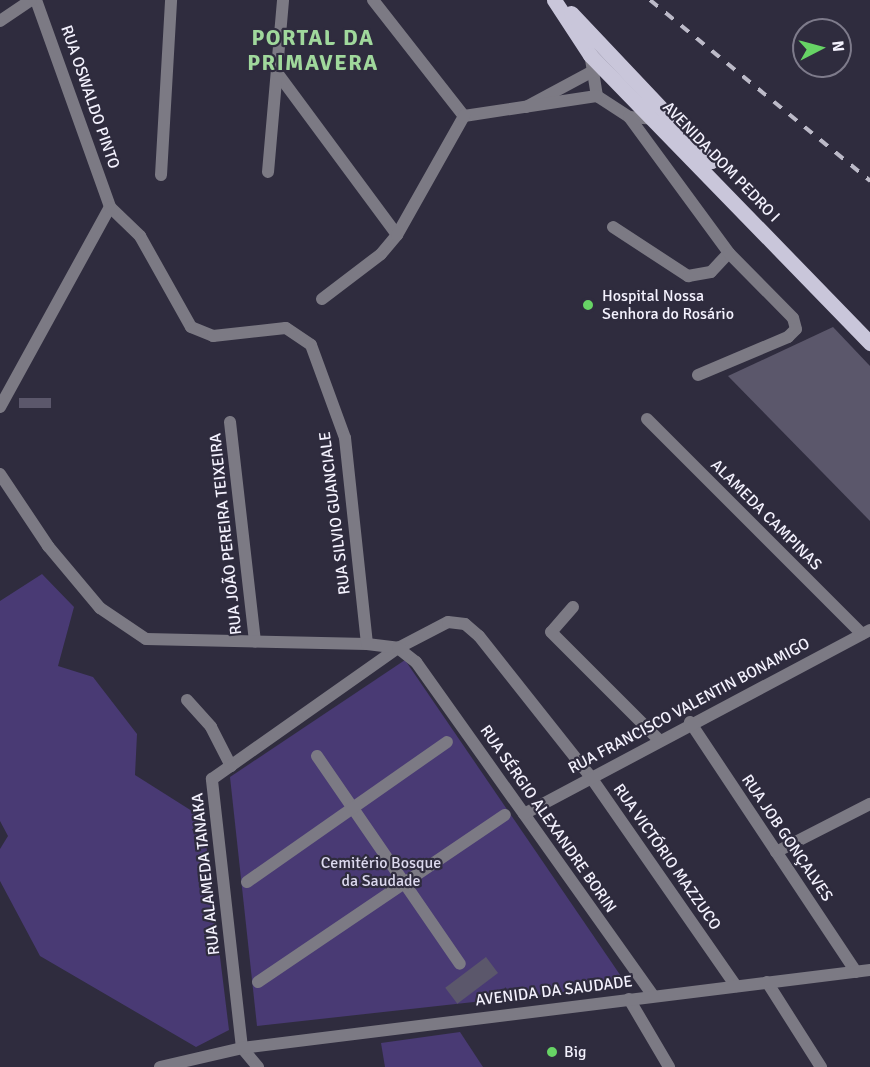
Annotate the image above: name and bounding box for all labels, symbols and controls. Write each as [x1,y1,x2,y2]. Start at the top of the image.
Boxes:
north arrow [792,18,852,78]
street label: RUA OSWALDO PINTO [56,23,124,171]
district label: PORTAL DA PRIMAVERA [247,24,379,76]
text: N [827,40,848,53]
street label: AVENIDA DOM PEDRO I [658,98,784,226]
place label: Hospital Nossa Senhora do Rosário [602,286,734,324]
marker: Hospital Nossa Senhora do Rosário [579,296,597,314]
street label: RUA SILVIO GUANCIALE [315,430,355,596]
street label: RUA JOÃO PEREIRA TEIXEIRA [206,432,246,636]
street label: ALAMEDA CAMPINAS [707,456,825,574]
street label: RUA FRANCISCO VALENTIN BONAMIGO [565,634,813,778]
street label: RUA SÉRGIO ALEXANDRE BORIN [476,722,620,916]
street label: RUA JOB GONÇALVES [737,771,837,905]
street label: RUA VICTÓRIO MAZZUCO [609,780,725,934]
street label: RUA ALAMEDA TANAKA [188,792,224,956]
park label: Cemitério Bosque da Saudade [321,853,441,891]
street label: AVENIDA DA SAUDADE [474,972,634,1010]
place label: Big [564,1042,586,1062]
marker: Big [545,1045,559,1059]

